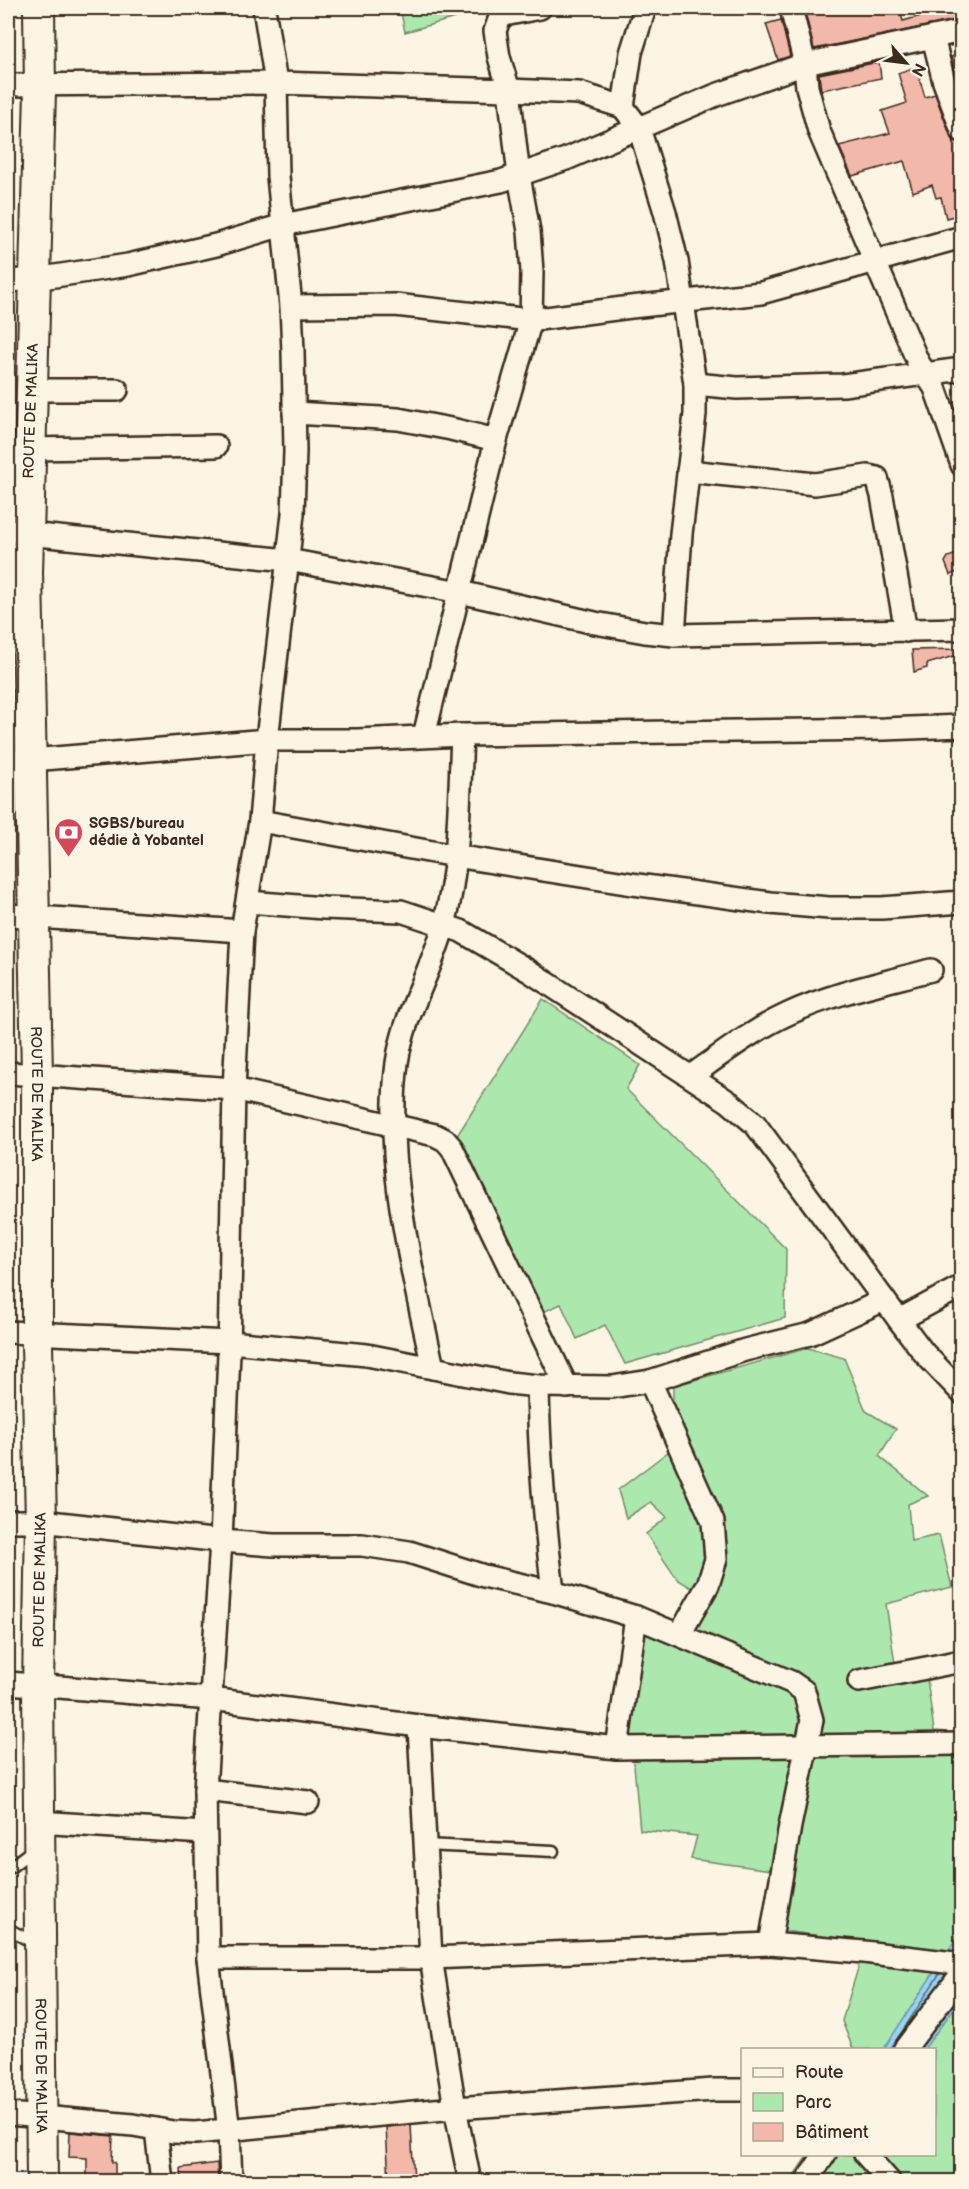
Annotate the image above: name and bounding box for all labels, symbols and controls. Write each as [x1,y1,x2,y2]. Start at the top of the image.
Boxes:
north arrow [876,33,936,93]
text: N [907,60,929,79]
street label: ROUTE DE MALIKA [19,342,43,479]
place label: SGBS/bureau dédie à Yobantel [89,814,204,850]
bank icon: SGBS/bureau dédie à Yobantel [52,816,84,858]
street label: ROUTE DE MALIKA [27,1026,47,1162]
street label: ROUTE DE MALIKA [29,1511,51,1648]
street label: ROUTE DE MALIKA [31,1998,51,2134]
legend [741,2048,936,2156]
text: Route [795,2062,844,2083]
text: Parc [795,2092,832,2113]
text: Bâtiment [795,2122,869,2143]

